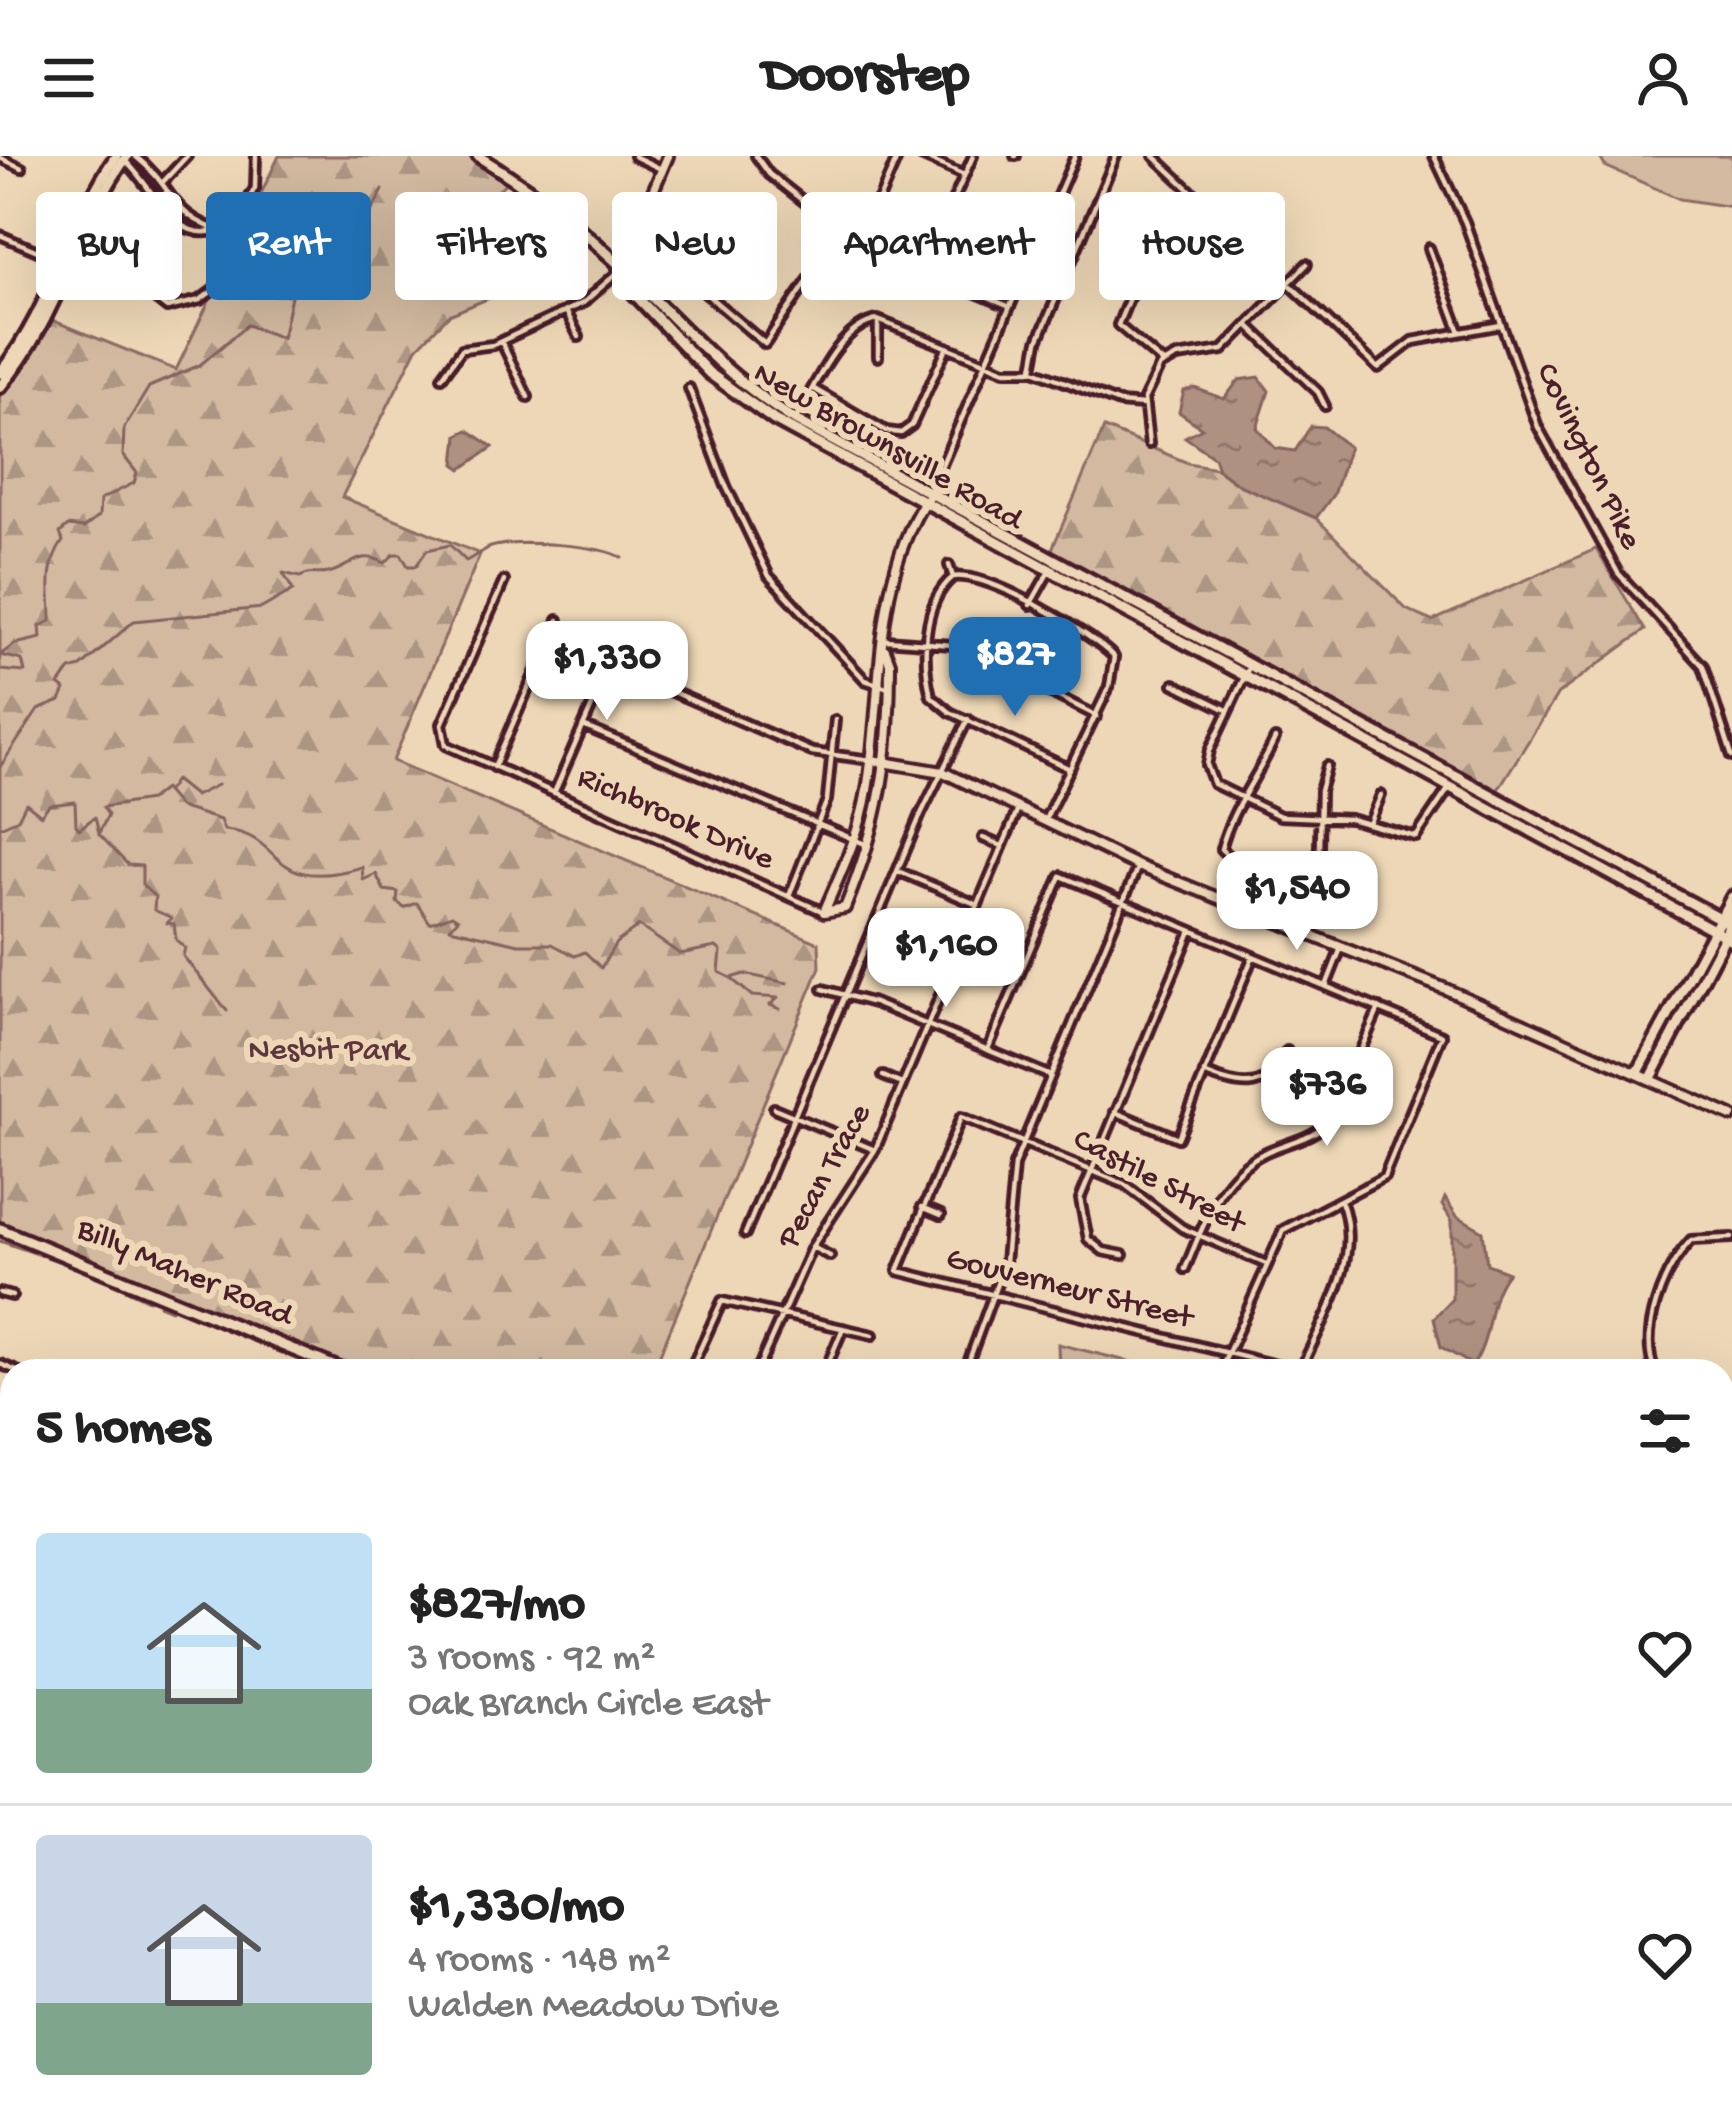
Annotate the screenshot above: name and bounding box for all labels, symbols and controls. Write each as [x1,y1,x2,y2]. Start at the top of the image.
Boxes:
icon: menu [36,45,102,111]
icon: person [1630,45,1696,111]
text: Doorstep [763,46,969,110]
chip: Buy [36,192,182,300]
chip: Rent [206,192,371,300]
chip: Filters [395,192,588,300]
chip: New [612,192,777,300]
chip: Apartment [801,192,1075,300]
chip: House [1099,192,1285,300]
street label: New Brownsville Road [746,355,1031,542]
street label: Covington Pike [1526,358,1649,557]
pin: $827 [944,617,1086,719]
pin: $1,330 [509,621,705,723]
text: $827 [976,633,1054,679]
text: $1,330 [553,637,661,683]
street label: Richbrook Drive [571,760,780,881]
pin: $1,540 [1199,851,1395,953]
text: $1,540 [1244,867,1350,913]
pin: $1,160 [848,908,1044,1010]
text: $1,160 [894,924,998,970]
park label: Nesbit Park [248,1033,411,1071]
pin: $736 [1256,1047,1398,1149]
text: $736 [1288,1063,1366,1109]
street label: Pecan Trace [770,1097,882,1257]
street label: Castile Street [1066,1122,1253,1245]
street label: Billy Maher Road [70,1211,300,1337]
street label: Gouverneur Street [942,1241,1198,1340]
icon: filters [1632,1398,1698,1464]
text: 5 homes [36,1401,210,1461]
text: $827/mo [408,1577,585,1637]
icon: home [132,1581,276,1725]
icon: heart [1632,1620,1698,1686]
text: 3 rooms · 92 m² [408,1637,656,1683]
text: Oak Branch Circle East [408,1683,768,1729]
text: $1,330/mo [408,1879,624,1939]
icon: home [132,1883,276,2027]
icon: heart [1632,1922,1698,1988]
text: 4 rooms · 148 m² [408,1939,671,1985]
text: Walden Meadow Drive [408,1985,779,2031]

